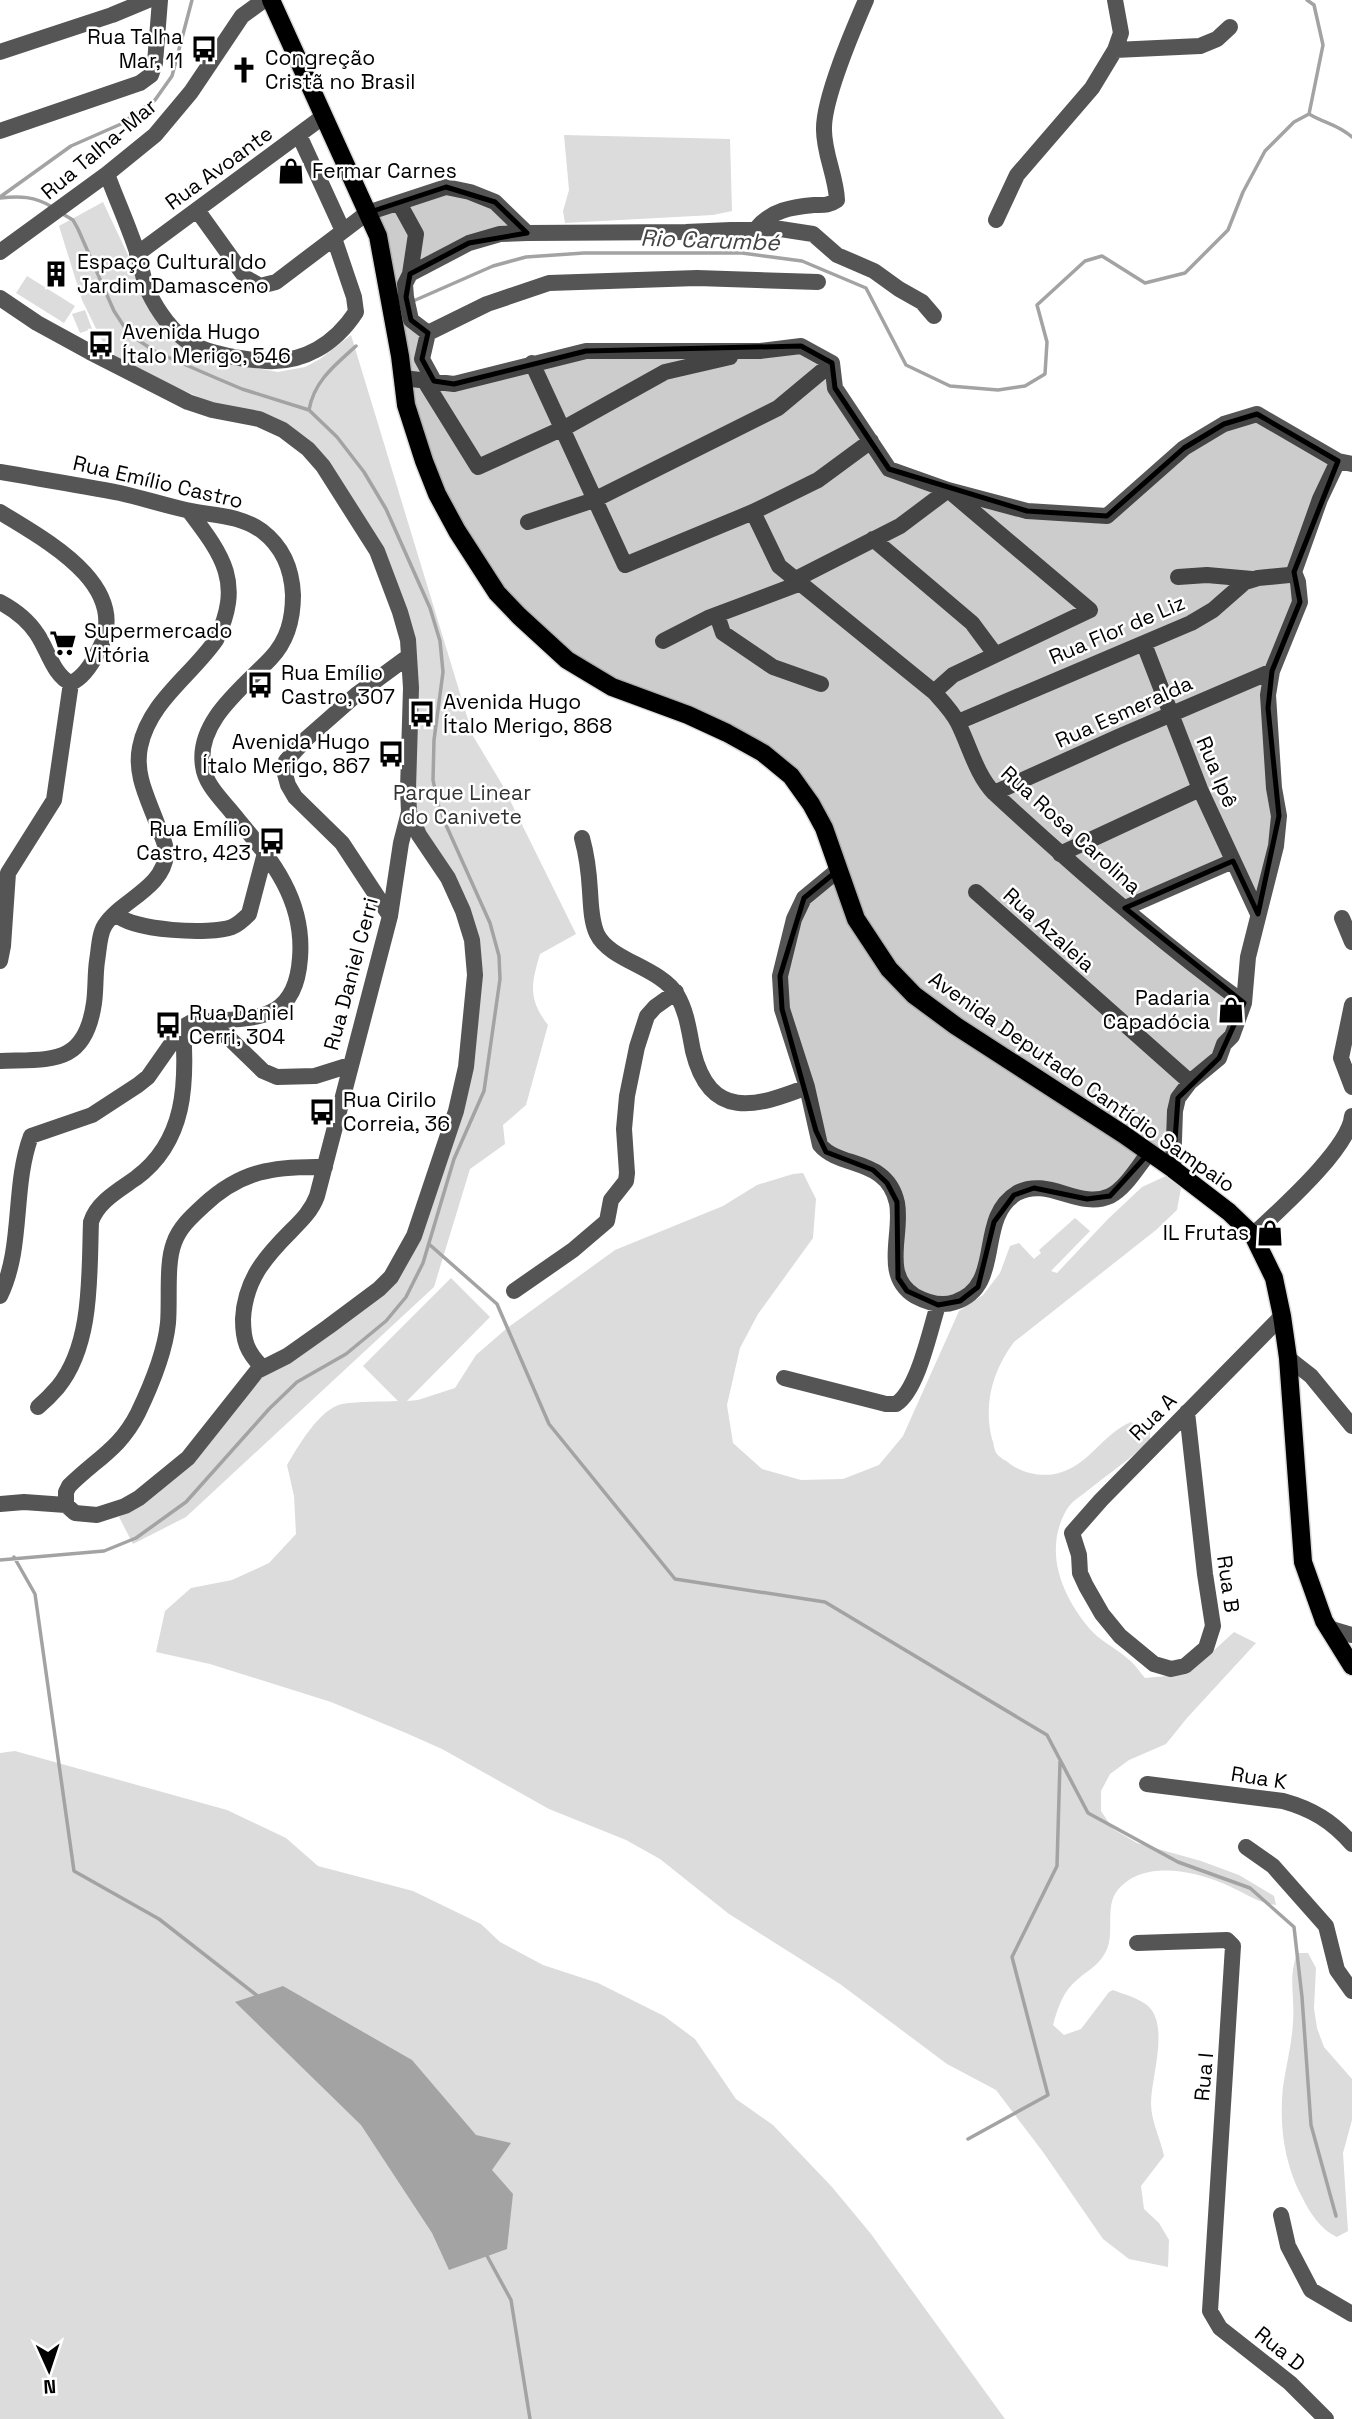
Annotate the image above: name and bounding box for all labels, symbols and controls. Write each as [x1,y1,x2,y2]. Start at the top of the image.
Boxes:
place label: Rua Talha Mar, 11 [87,23,183,74]
bus stop icon: Rua Talha Mar, 11 [189,34,219,64]
place label: Congreção Cristã no Brasil [265,44,415,95]
church icon: Congreção Cristã no Brasil [229,55,259,85]
street label: Rua Talha-Mar [35,92,162,205]
street label: Rua Avoante [160,120,278,216]
shop icon: Fermar Carnes [276,156,306,186]
place label: Fermar Carnes [312,157,457,184]
water label: Rio Carumbé [640,223,781,257]
place label: Espaço Cultural do Jardim Damasceno [77,248,269,299]
building icon: Espaço Cultural do Jardim Damasceno [41,259,71,289]
place label: Avenida Hugo Ítalo Merigo, 546 [122,318,291,369]
bus stop icon: Avenida Hugo Ítalo Merigo, 546 [86,329,116,359]
street label: Rua Emílio Castro [70,449,246,514]
street label: Rua Flor de Liz [1045,589,1189,670]
place label: Supermercado Vitória [84,617,232,668]
supermarket icon: Supermercado Vitória [48,628,78,658]
place label: Rua Emílio Castro, 307 [281,659,395,710]
street label: Rua Esmeralda [1051,669,1197,754]
bus stop icon: Rua Emílio Castro, 307 [245,670,275,700]
place label: Avenida Hugo Ítalo Merigo, 868 [443,688,612,739]
bus stop icon: Avenida Hugo Ítalo Merigo, 868 [407,699,437,729]
place label: Avenida Hugo Ítalo Merigo, 867 [202,728,370,779]
street label: Rua Ipê [1190,732,1244,811]
bus stop icon: Avenida Hugo Ítalo Merigo, 867 [376,739,406,769]
street label: Rua Rosa Carolina [996,760,1147,900]
park label: Parque Linear do Canivete [393,779,531,830]
place label: Rua Emílio Castro, 423 [136,815,251,866]
bus stop icon: Rua Emílio Castro, 423 [257,826,287,856]
street label: Rua Azaleia [998,881,1101,978]
street label: Rua Daniel Cerri [317,894,384,1053]
street label: Avenida Deputado Cantídio Sampaio [924,965,1241,1198]
place label: Padaria Capadócia [1103,984,1210,1035]
shop icon: Padaria Capadócia [1216,995,1246,1025]
place label: Rua Daniel Cerri, 304 [189,999,294,1050]
bus stop icon: Rua Daniel Cerri, 304 [153,1010,183,1040]
place label: Rua Cirilo Correia, 36 [343,1086,450,1137]
bus stop icon: Rua Cirilo Correia, 36 [307,1097,337,1127]
shop icon: IL Frutas [1255,1218,1285,1248]
place label: IL Frutas [1163,1219,1249,1246]
street label: Rua A [1123,1387,1182,1446]
street label: Rua B [1211,1554,1246,1614]
street label: Rua K [1229,1760,1289,1795]
street label: Rua I [1188,2052,1219,2102]
street label: Rua D [1249,2320,1311,2377]
north arrow [14,2335,84,2405]
text: N [43,2374,57,2399]

